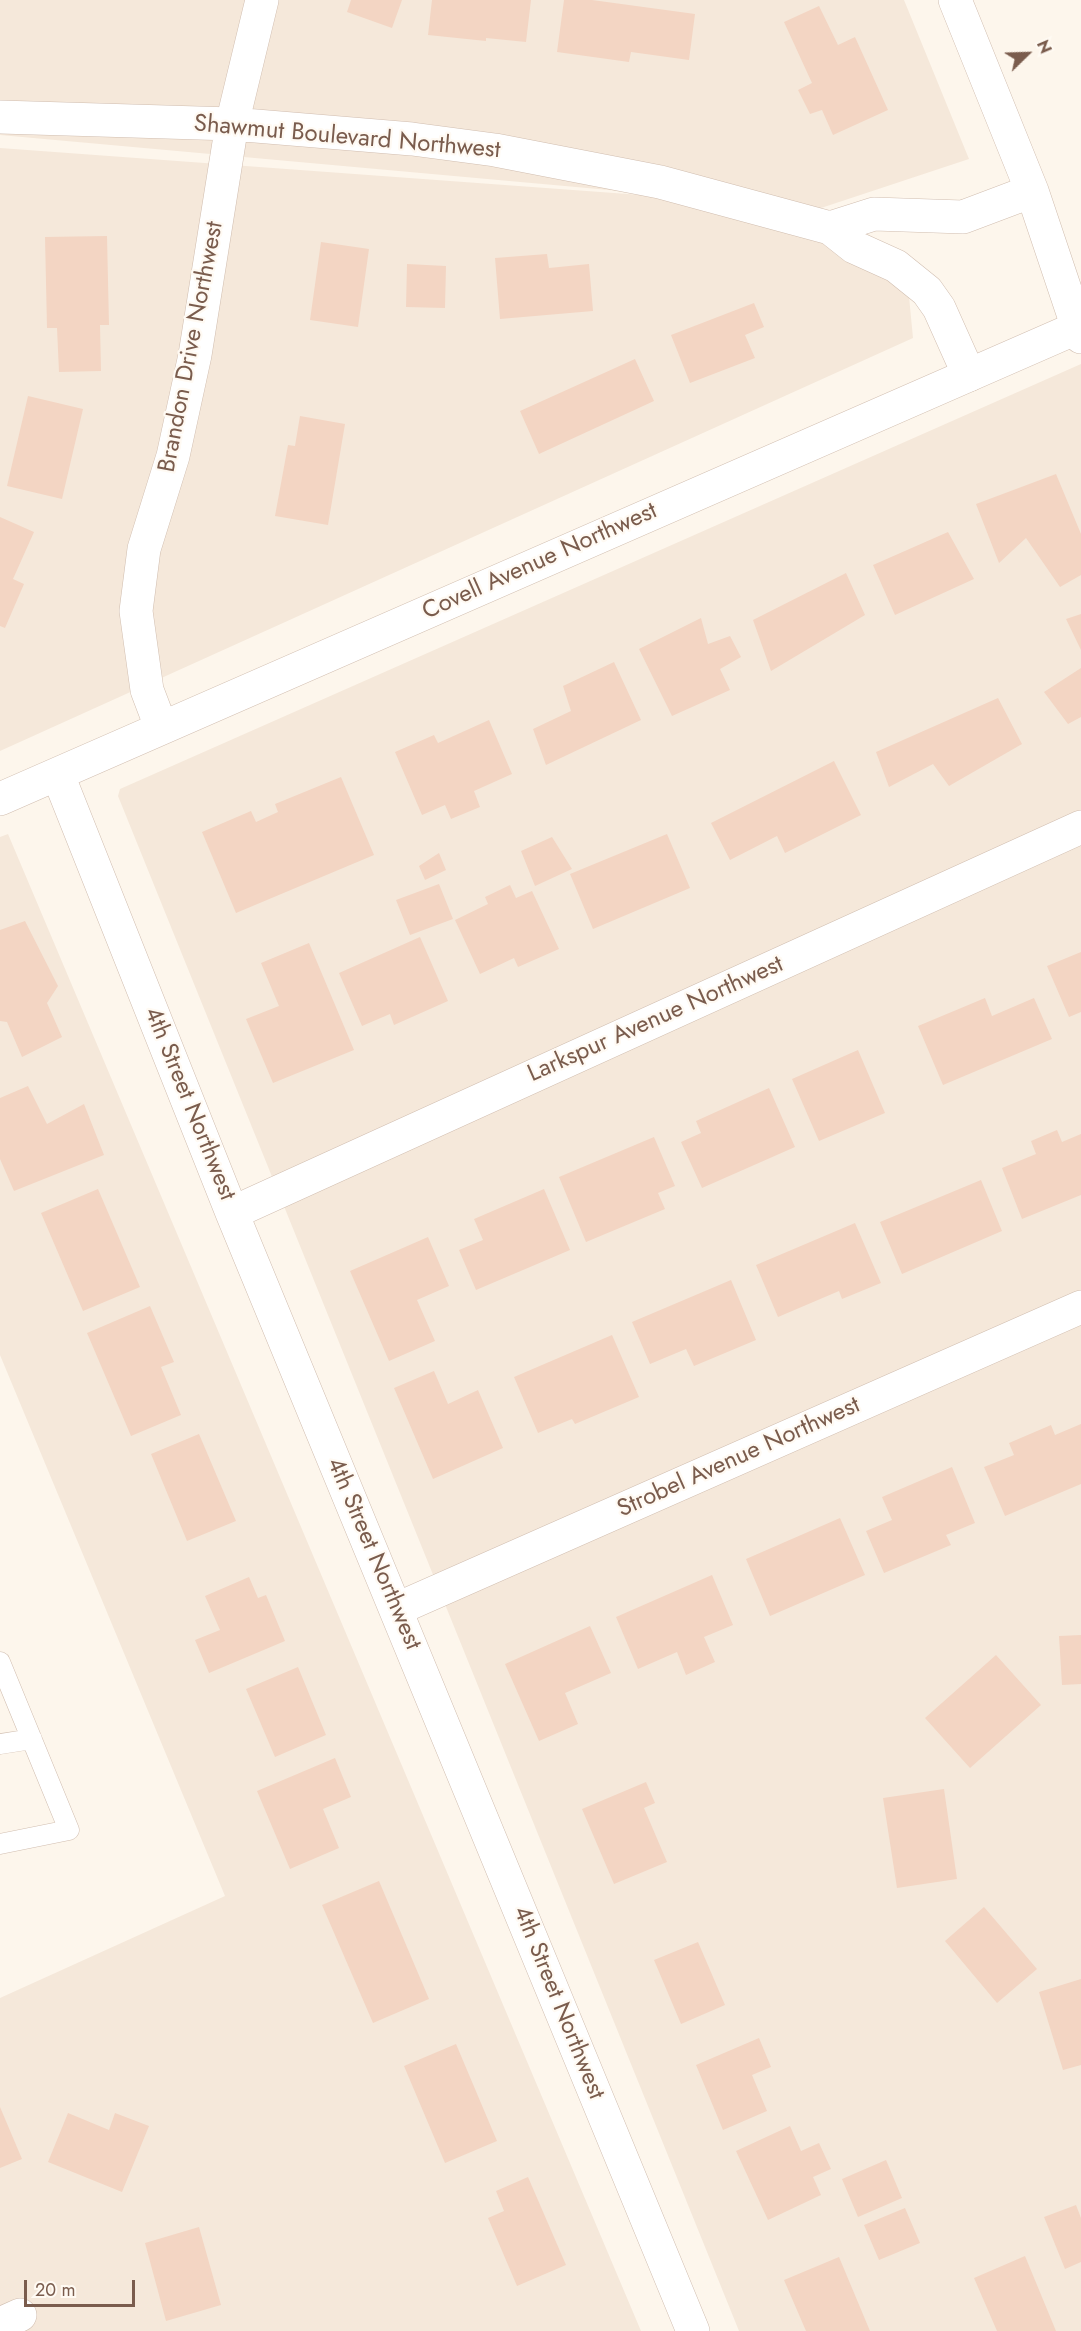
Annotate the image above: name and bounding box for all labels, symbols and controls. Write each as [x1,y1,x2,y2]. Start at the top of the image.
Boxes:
north arrow [997,24,1057,84]
text: N [1031,36,1057,57]
street label: Shawmut Boulevard Northwest [193,110,501,166]
street label: Brandon Drive Northwest [154,219,230,475]
street label: Covell Avenue Northwest [418,497,662,627]
street label: Larkspur Avenue Northwest [524,951,788,1089]
street label: 4th Street Northwest [137,1003,241,1205]
street label: Strobel Avenue Northwest [613,1391,865,1525]
street label: 4th Street Northwest [320,1454,426,1654]
street label: 4th Street Northwest [506,1902,610,2104]
scale bar [27,2268,138,2306]
text: 20 m [35,2277,75,2303]

